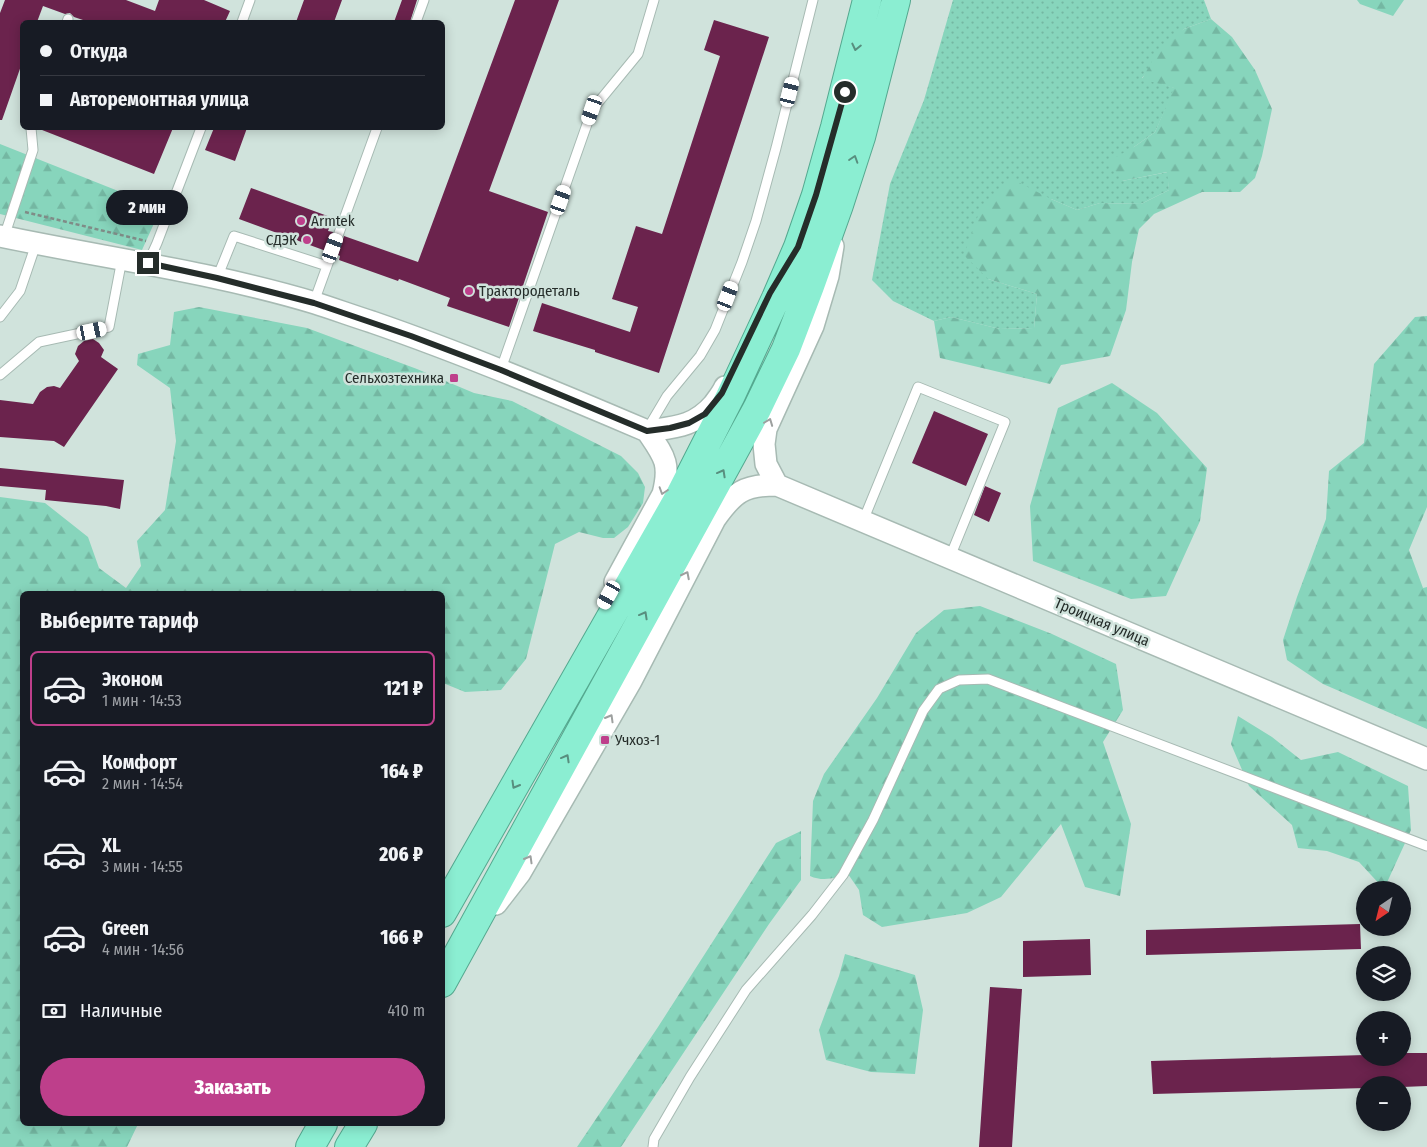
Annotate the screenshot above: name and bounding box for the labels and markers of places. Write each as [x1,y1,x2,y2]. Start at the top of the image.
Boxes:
place label: Armtek [311,212,355,230]
marker: Armtek [295,215,307,227]
place label: СДЭК [266,231,297,249]
marker: СДЭК [301,234,313,246]
place label: Трактородеталь [479,282,580,300]
marker: Трактородеталь [463,285,475,297]
place label: Сельхозтехника [345,369,444,387]
marker: Сельхозтехника [448,372,460,384]
place label: Учхоз-1 [614,731,660,749]
marker: Учхоз-1 [599,734,611,746]

